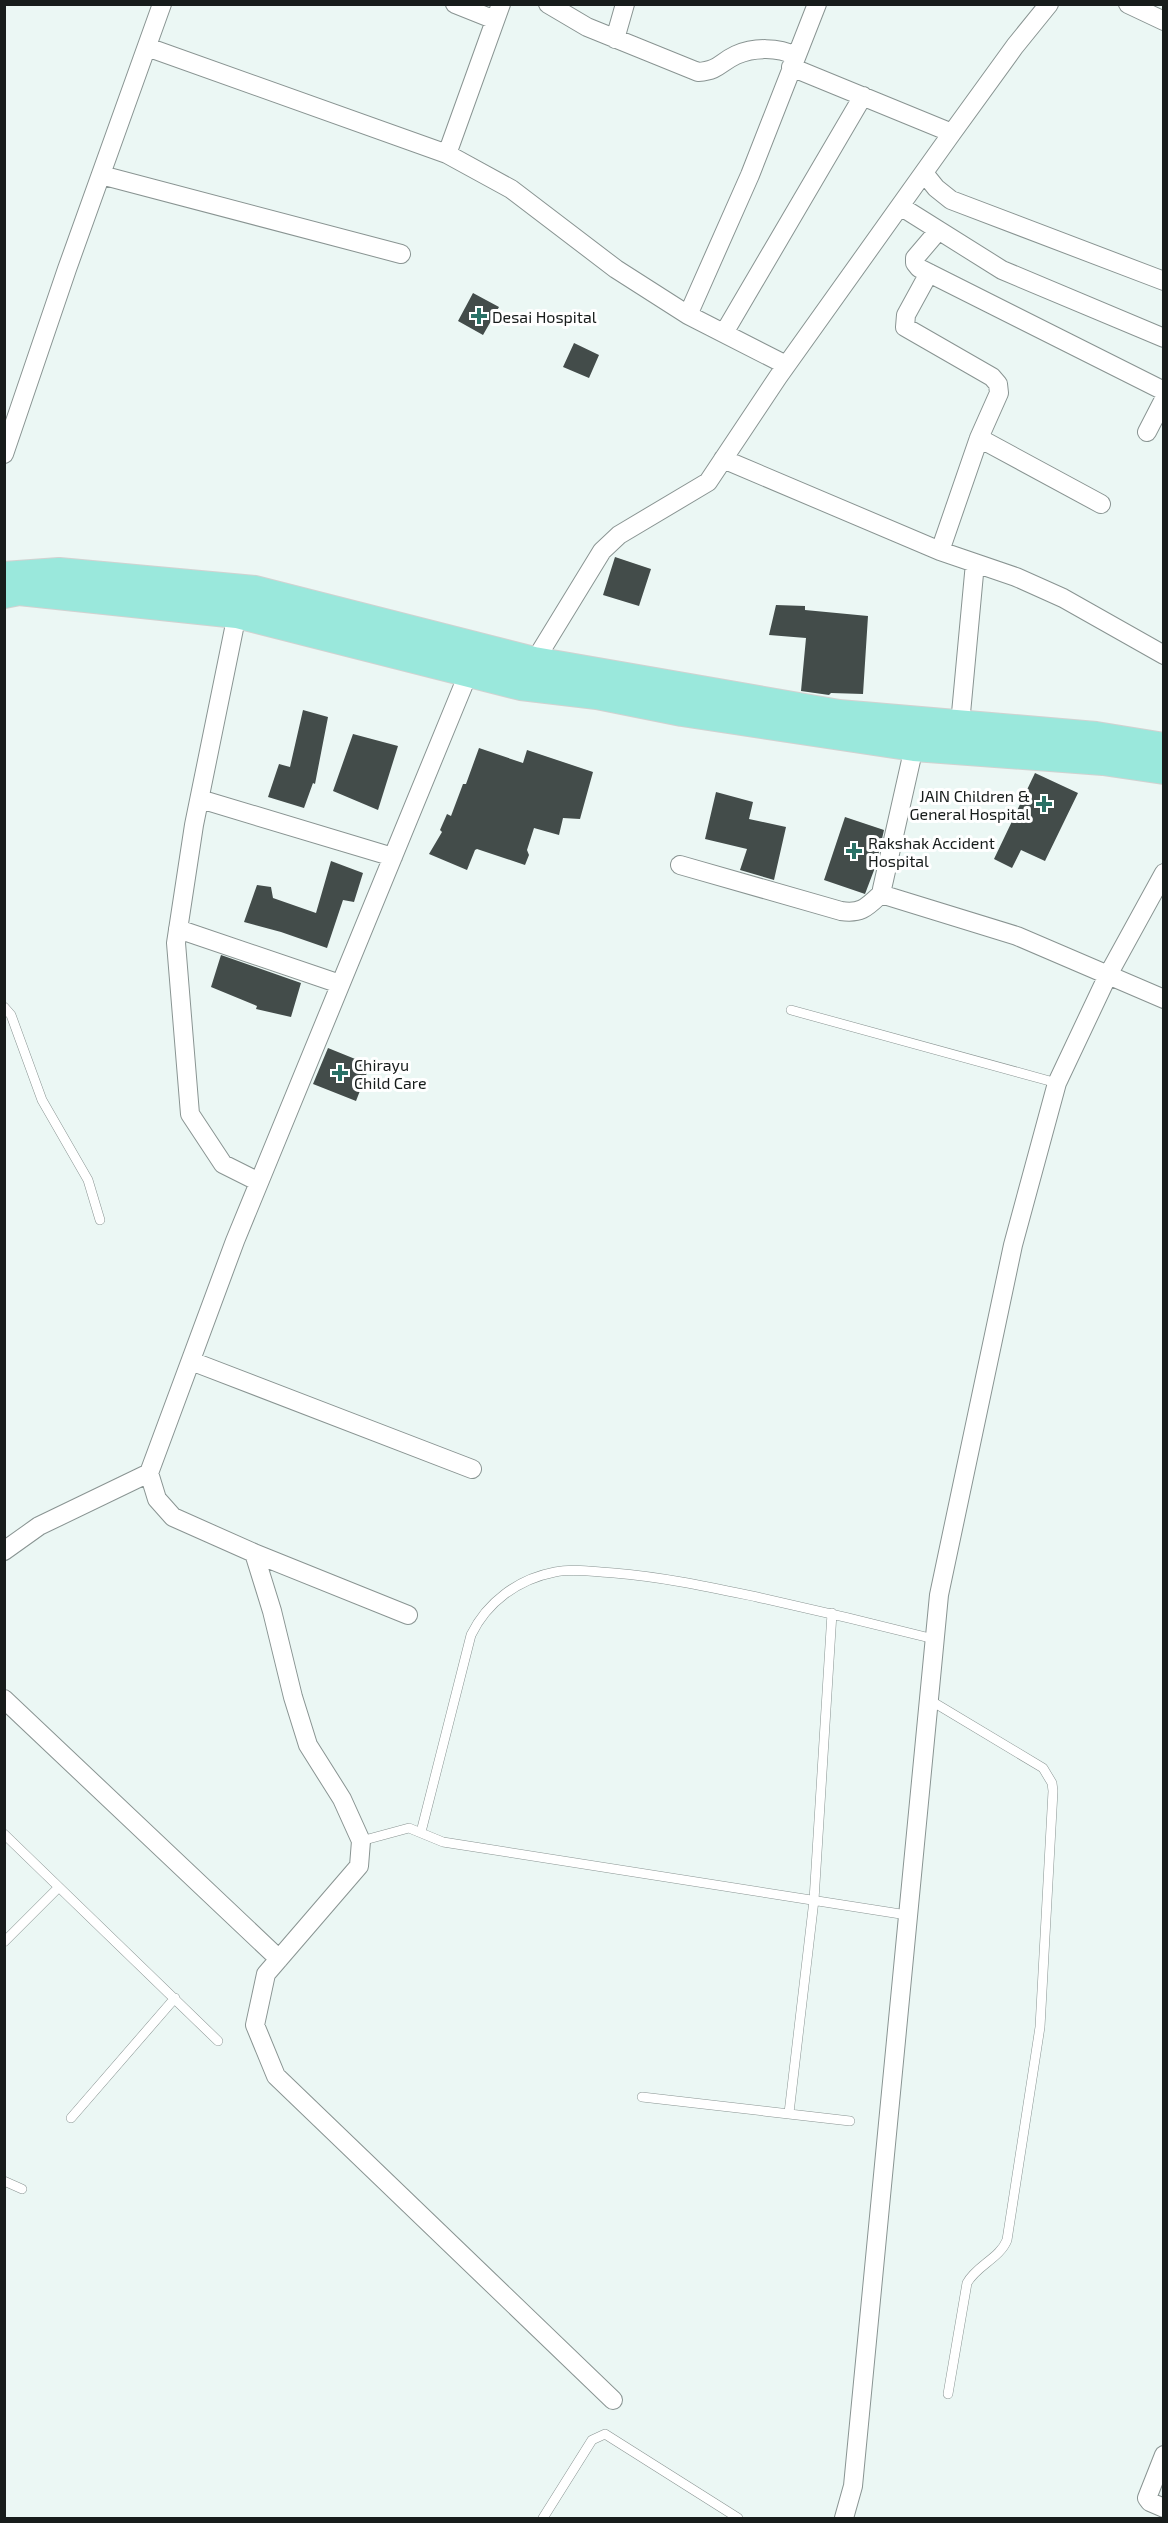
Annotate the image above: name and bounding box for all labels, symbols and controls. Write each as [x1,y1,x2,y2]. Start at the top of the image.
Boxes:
marker: Desai Hospital [470,307,488,325]
place label: Desai Hospital [492,307,597,326]
place label: JAIN Children & General Hospital [910,786,1030,823]
marker: JAIN Children & General Hospital [1035,795,1053,813]
place label: Rakshak Accident Hospital [868,833,995,870]
marker: Rakshak Accident Hospital [845,842,863,860]
place label: Chirayu Child Care [354,1055,427,1092]
marker: Chirayu Child Care [331,1064,349,1082]

